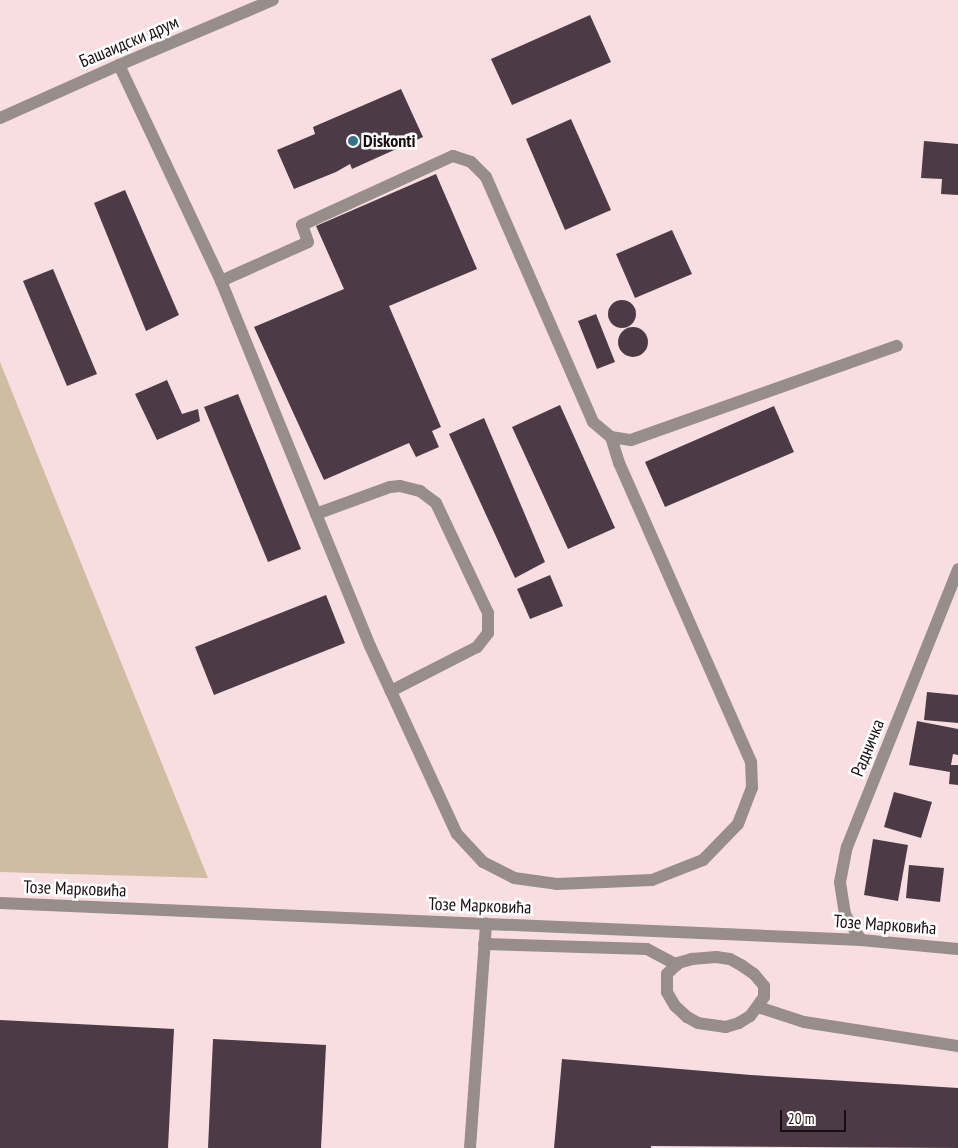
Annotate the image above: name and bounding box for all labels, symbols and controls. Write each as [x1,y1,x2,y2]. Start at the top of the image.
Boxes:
street label: Башаидски друм [76,11,182,73]
place label: Diskonti [363,130,416,152]
marker: Diskonti [347,135,359,147]
street label: Радничка [847,716,889,780]
street label: Тозе Марковића [23,876,127,902]
street label: Тозе Марковића [428,893,532,919]
street label: Тозе Марковића [833,911,937,939]
scale bar [783,1100,849,1132]
text: 20 m [788,1109,814,1128]

